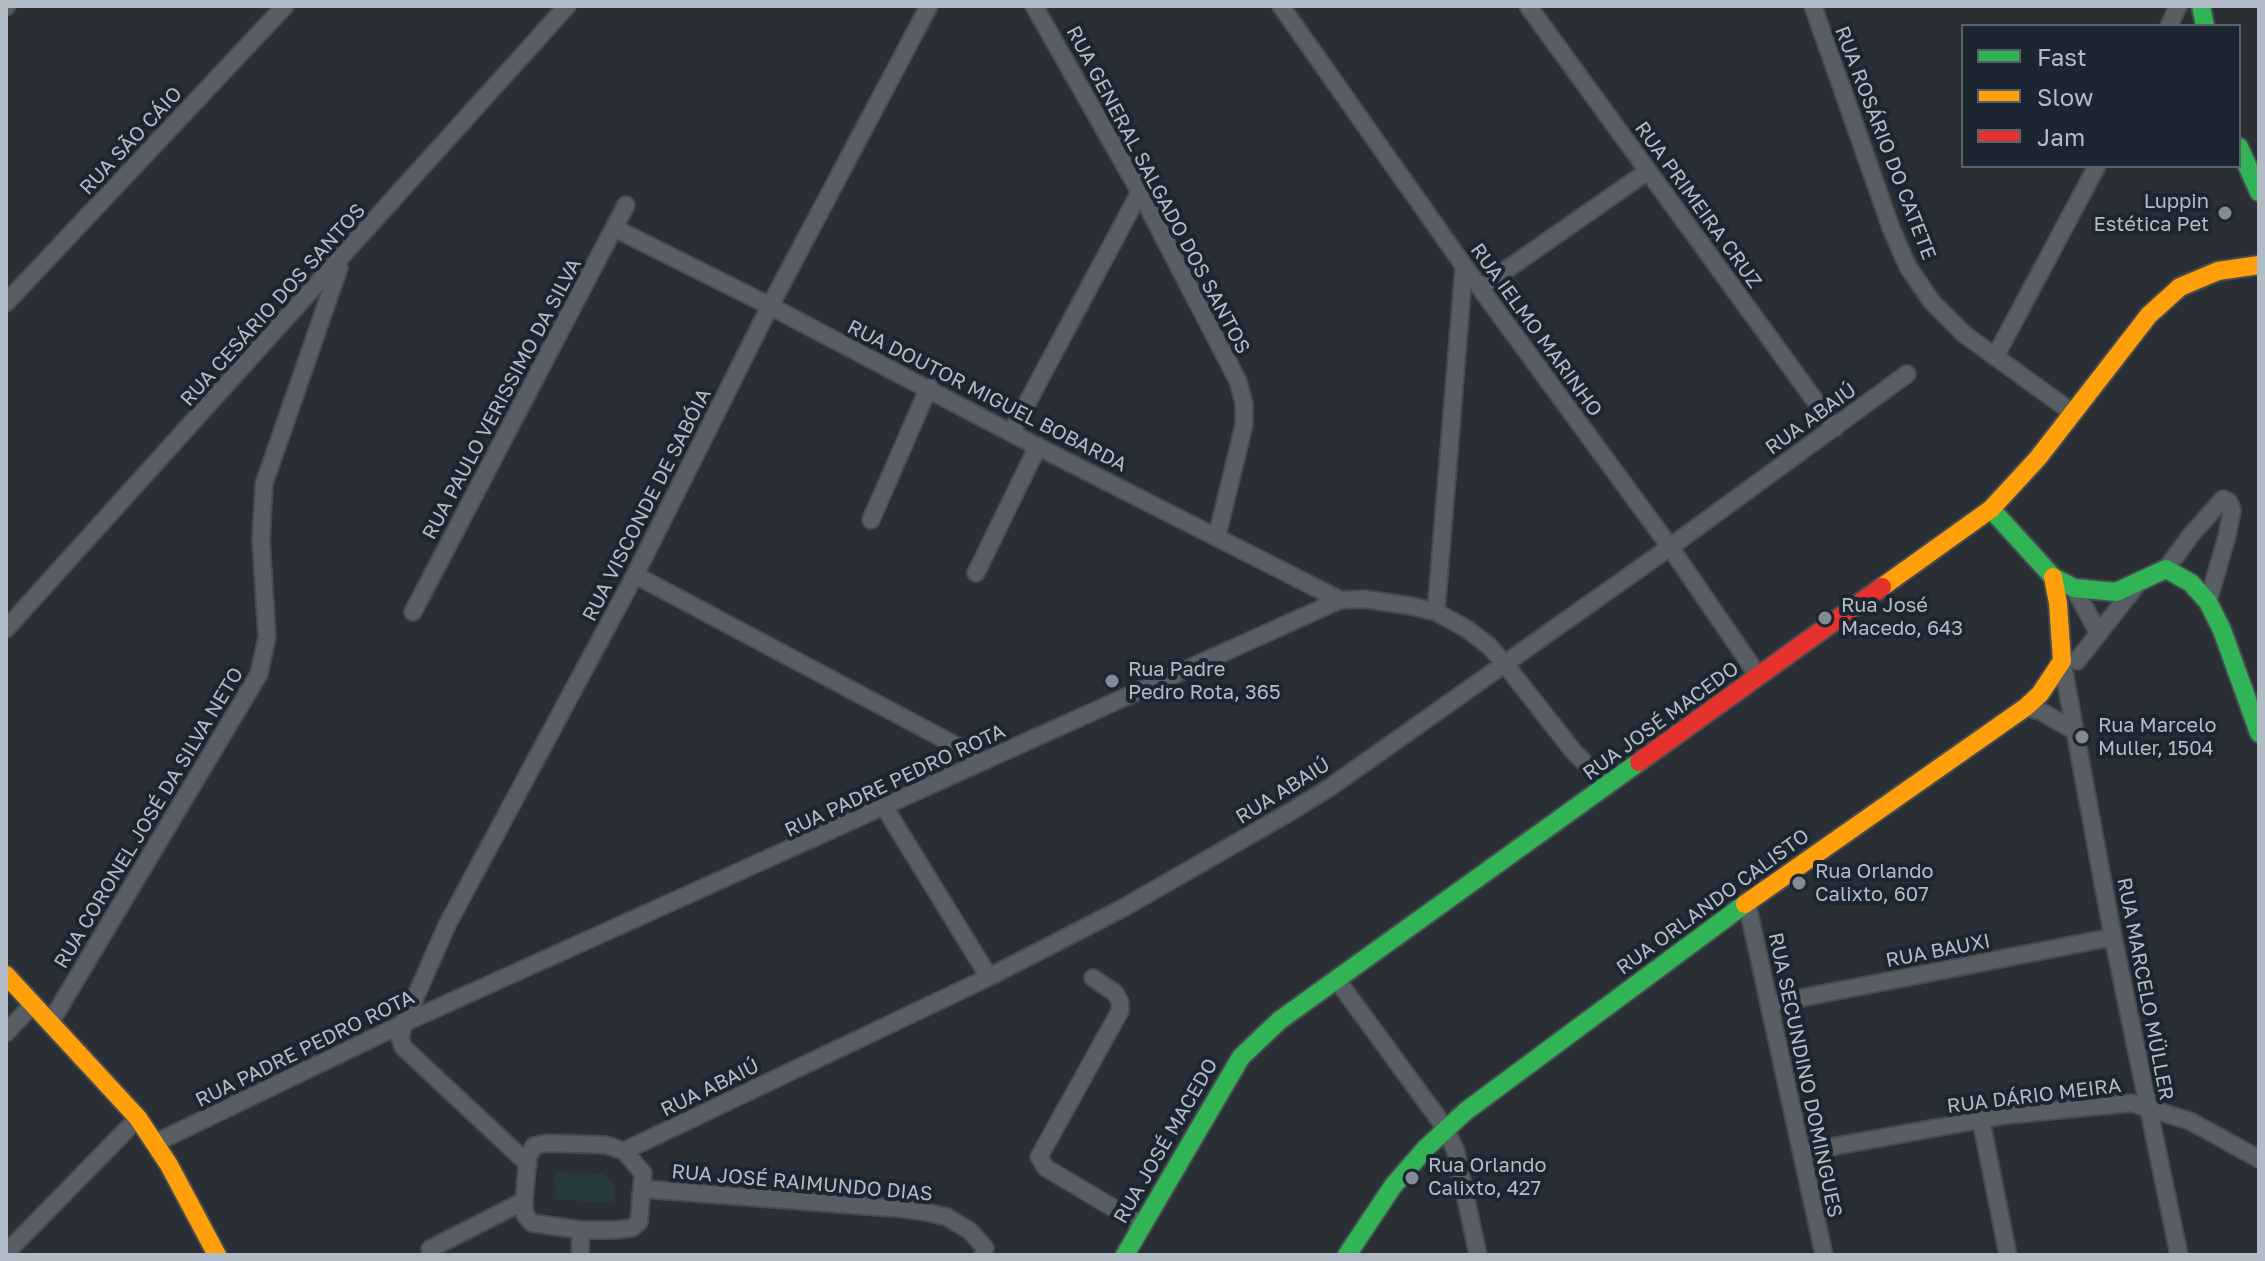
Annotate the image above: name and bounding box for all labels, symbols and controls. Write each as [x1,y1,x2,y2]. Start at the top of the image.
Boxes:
street label: RUA GENERAL SALGADO DOS SANTOS [1061,22,1255,358]
street label: RUA ROSÁRIO DO CATETE [1829,23,1941,263]
legend [1961,24,2241,168]
text: Fast [2037,42,2087,71]
street label: RUA SÃO CÁIO [75,82,187,200]
text: Slow [2037,82,2093,111]
street label: RUA PRIMEIRA CRUZ [1629,117,1767,293]
text: Jam [2037,122,2085,151]
place label: Luppin Estética Pet [2094,190,2209,237]
street label: RUA CESÁRIO DOS SANTOS [176,199,370,411]
marker: Luppin Estética Pet [2216,204,2234,222]
street label: RUA IELMO MARINHO [1465,239,1607,421]
street label: RUA PAULO VERISSIMO DA SILVA [417,254,587,544]
street label: RUA DOUTOR MIGUEL BOBARDA [843,315,1131,477]
street label: RUA ABAIÚ [1761,378,1861,460]
street label: RUA VISCONDE DE SABÓIA [578,385,716,625]
place label: Rua José Macedo, 643 [1841,594,1963,641]
marker: Rua José Macedo, 643 [1816,609,1834,627]
street label: RUA JOSÉ MACEDO [1579,656,1743,786]
place label: Rua Padre Pedro Rota, 365 [1128,658,1280,705]
street label: RUA CORONEL JOSÉ DA SILVA NETO [49,663,249,973]
marker: Rua Padre Pedro Rota, 365 [1103,672,1121,690]
place label: Rua Marcelo Muller, 1504 [2098,714,2216,761]
street label: RUA PADRE PEDRO ROTA [781,719,1009,843]
marker: Rua Marcelo Muller, 1504 [2073,728,2091,746]
street label: RUA ABAIÚ [1231,753,1335,829]
street label: RUA ORLANDO CALISTO [1612,824,1814,980]
place label: Rua Orlando Calixto, 607 [1815,860,1933,907]
marker: Rua Orlando Calixto, 607 [1790,874,1808,892]
street label: RUA MARCELO MÜLLER [2112,875,2178,1103]
street label: RUA BAUXI [1884,929,1992,973]
street label: RUA SECUNDINO DOMINGUES [1763,930,1847,1220]
street label: RUA PADRE PEDRO ROTA [192,986,418,1112]
street label: RUA ABAIÚ [657,1054,763,1122]
street label: RUA JOSÉ MACEDO [1109,1054,1223,1228]
street label: RUA DÁRIO MEIRA [1946,1073,2122,1119]
place label: Rua Orlando Calixto, 427 [1428,1154,1546,1201]
street label: RUA JOSÉ RAIMUNDO DIAS [670,1160,934,1206]
marker: Rua Orlando Calixto, 427 [1403,1169,1421,1187]

